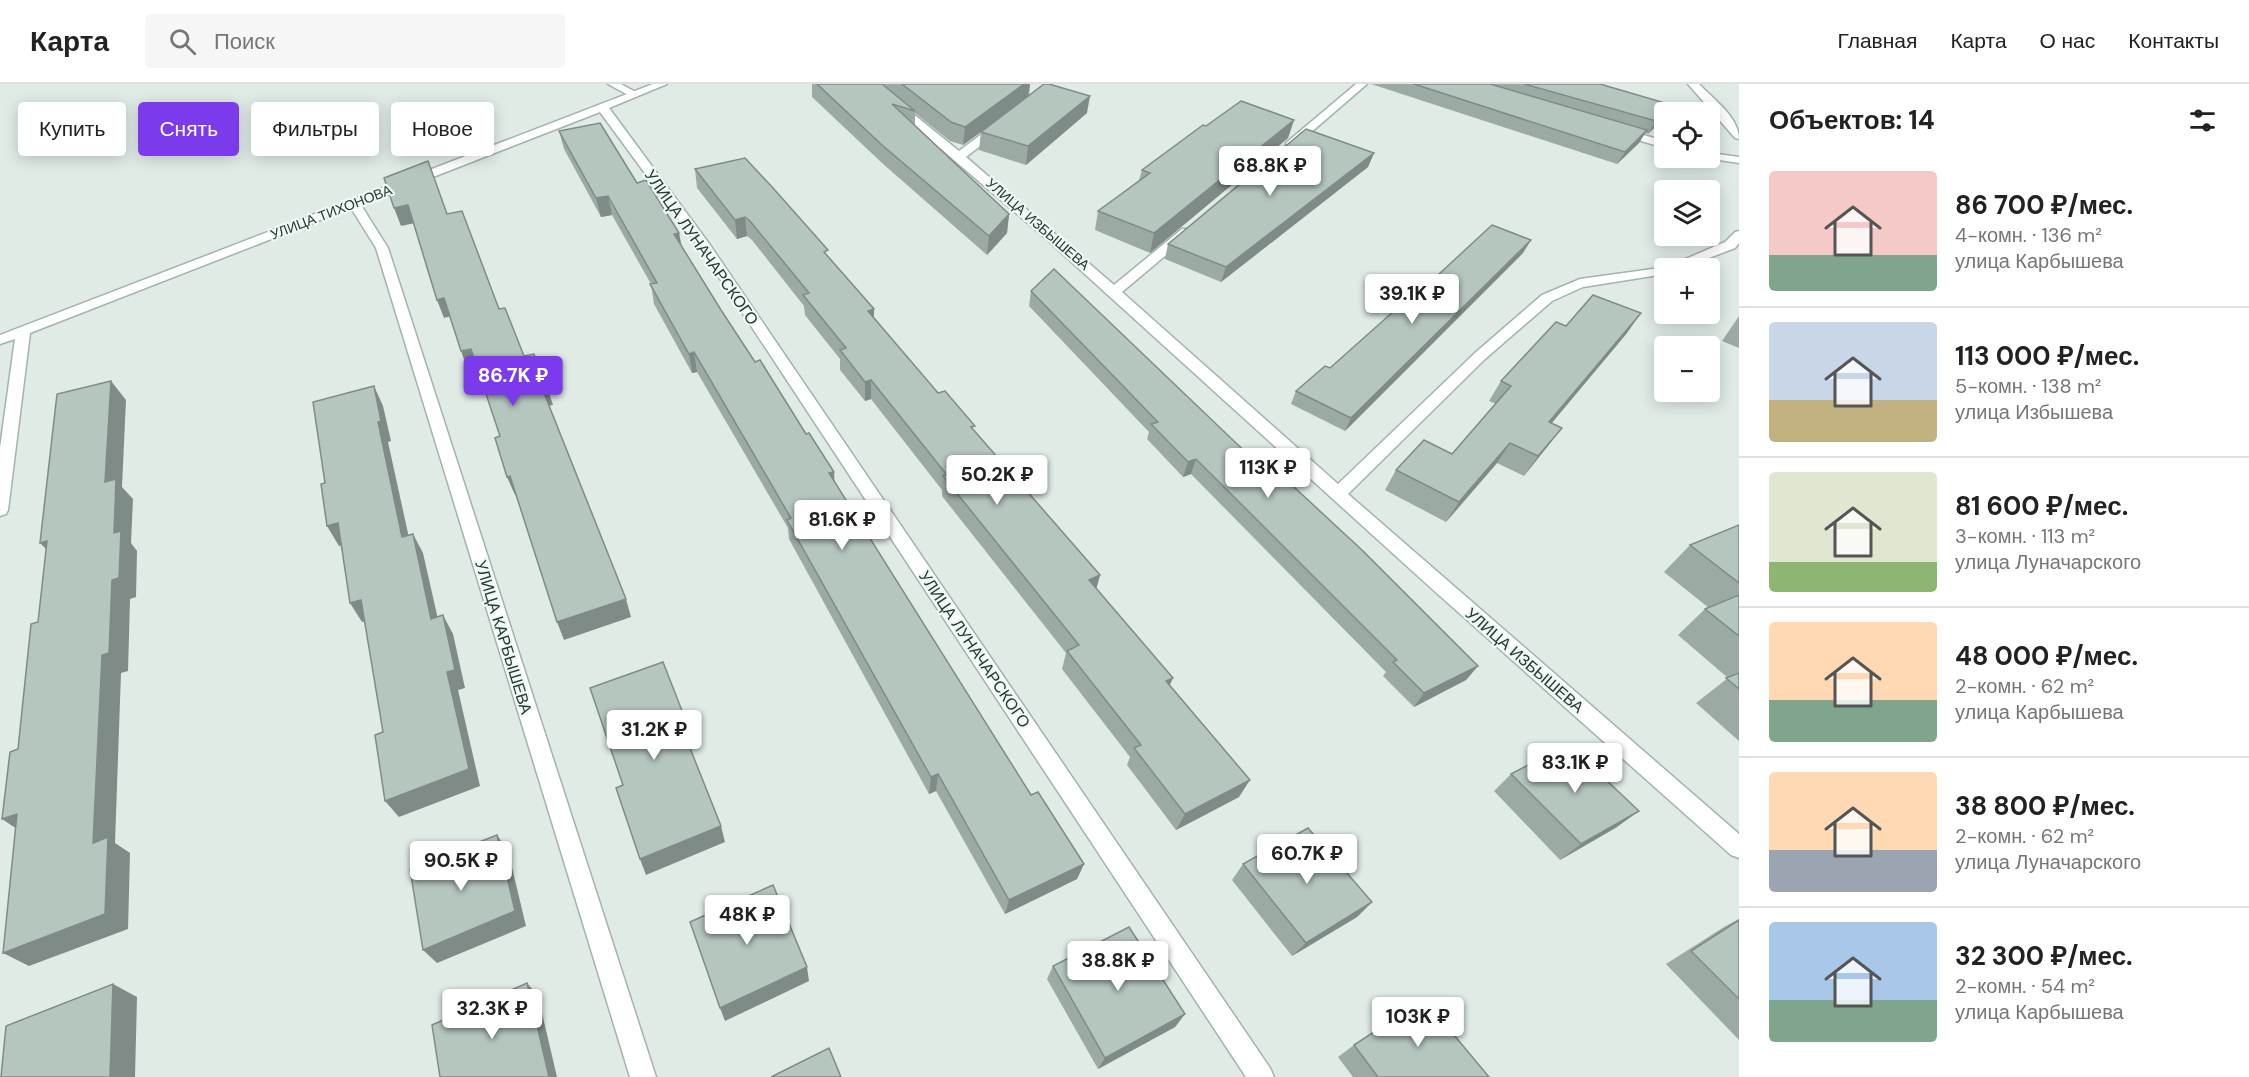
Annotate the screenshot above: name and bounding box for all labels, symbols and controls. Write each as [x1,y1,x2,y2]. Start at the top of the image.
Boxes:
search box [145,14,565,68]
text: Карта [30,23,109,60]
icon: search [166,25,199,58]
text: Поиск [214,27,275,56]
text: Главная [1837,27,1917,55]
text: Карта [1950,27,2007,55]
text: О нас [2040,27,2095,55]
text: Контакты [2128,27,2219,55]
chip: Купить [18,102,126,156]
chip: Снять [138,102,239,156]
chip: Фильтры [251,102,379,156]
chip: Новое [391,102,494,156]
map controls [1654,102,1720,402]
button: locate [1654,102,1720,168]
text: Объектов: 14 [1769,103,1935,137]
icon: filters [2186,104,2219,137]
pin: 68.8K ₽ [1215,146,1325,197]
text: 68.8K ₽ [1233,152,1307,178]
street label: УЛИЦА ЛУНАЧАРСКОГО [640,165,763,329]
street label: УЛИЦА ИЗБЫШЕВА [982,174,1094,274]
street label: УЛИЦА ТИХОНОВА [268,180,395,243]
button: layers [1654,180,1720,246]
text: 86 700 ₽/мес. [1955,188,2133,222]
icon: home [1817,195,1889,267]
text: 4-комн. · 136 m² [1955,222,2102,248]
text: улица Карбышева [1955,248,2124,274]
button: + [1654,258,1720,324]
pin: 39.1K ₽ [1357,274,1467,325]
text: 39.1K ₽ [1379,280,1445,306]
button: − [1654,336,1720,402]
text: 113 000 ₽/мес. [1955,339,2139,373]
icon: home [1817,346,1889,418]
pin: 86.7K ₽ [458,356,568,407]
text: 86.7K ₽ [478,362,548,388]
text: 5-комн. · 138 m² [1955,373,2101,399]
text: улица Избышева [1955,399,2113,425]
pin: 113K ₽ [1219,448,1317,499]
text: 113K ₽ [1239,454,1297,480]
pin: 50.2K ₽ [942,455,1052,506]
text: 50.2K ₽ [960,461,1034,487]
text: 81 600 ₽/мес. [1955,489,2128,523]
icon: home [1817,496,1889,568]
pin: 81.6K ₽ [787,500,897,551]
text: 81.6K ₽ [808,506,876,532]
text: 3-комн. · 113 m² [1955,523,2095,549]
text: улица Луначарского [1955,549,2141,575]
street label: УЛИЦА КАРБЫШЕВА [470,558,537,717]
street label: УЛИЦА ЛУНАЧАРСКОГО [914,567,1035,732]
street label: УЛИЦА ИЗБЫШЕВА [1461,603,1589,718]
text: 48 000 ₽/мес. [1955,639,2138,673]
icon: home [1817,646,1889,718]
text: 2-комн. · 62 m² [1955,673,2094,699]
text: улица Карбышева [1955,699,2124,725]
pin: 31.2K ₽ [599,710,709,761]
text: 31.2K ₽ [621,716,687,742]
pin: 83.1K ₽ [1520,743,1630,794]
text: 83.1K ₽ [1541,749,1609,775]
text: 38 800 ₽/мес. [1955,789,2135,823]
icon: home [1817,796,1889,868]
text: 2-комн. · 62 m² [1955,823,2094,849]
pin: 60.7K ₽ [1252,834,1362,885]
text: 60.7K ₽ [1271,840,1343,866]
pin: 90.5K ₽ [406,841,516,892]
text: 90.5K ₽ [424,847,498,873]
text: улица Луначарского [1955,849,2141,875]
pin: 48K ₽ [705,895,789,946]
text: 48K ₽ [719,901,775,927]
text: 32 300 ₽/мес. [1955,939,2133,973]
pin: 38.8K ₽ [1063,941,1173,992]
icon: home [1817,946,1889,1018]
text: 38.8K ₽ [1081,947,1155,973]
text: 2-комн. · 54 m² [1955,973,2095,999]
pin: 32.3K ₽ [437,989,547,1040]
text: 32.3K ₽ [456,995,528,1021]
pin: 103K ₽ [1369,997,1467,1048]
text: улица Карбышева [1955,999,2124,1025]
text: 103K ₽ [1386,1003,1450,1029]

